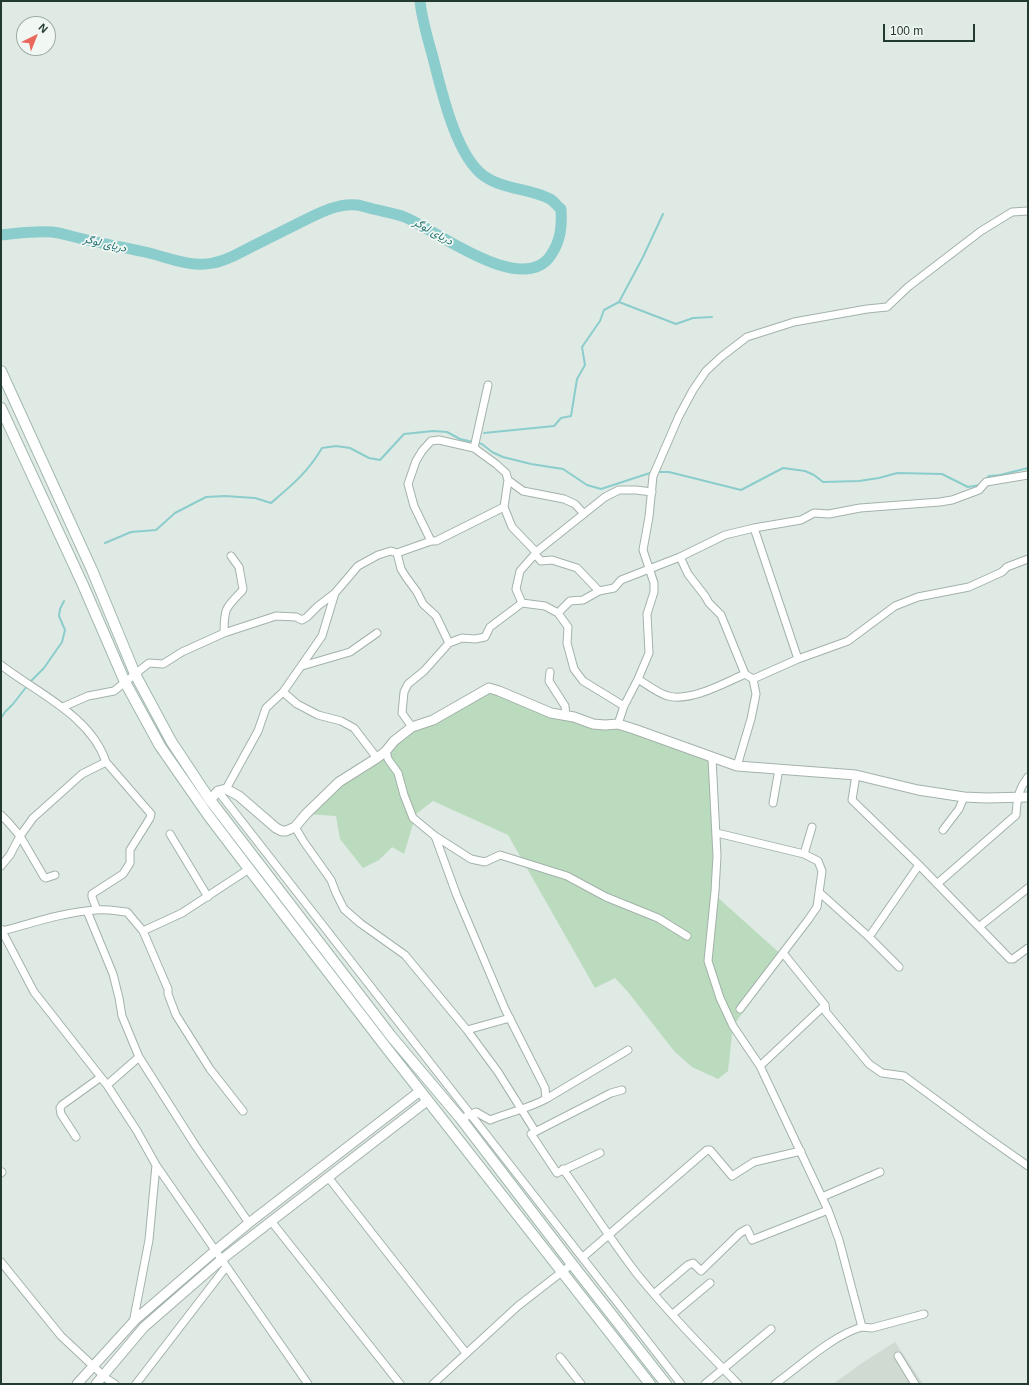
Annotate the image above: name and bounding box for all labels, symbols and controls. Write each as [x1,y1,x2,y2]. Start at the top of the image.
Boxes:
north arrow [16,16,56,56]
scale bar [885,16,977,42]
text: N [36,21,50,35]
text: 100 m [890,24,923,38]
water label: دریای لوگر [411,216,455,248]
water label: دریای لوگر [82,233,128,255]

